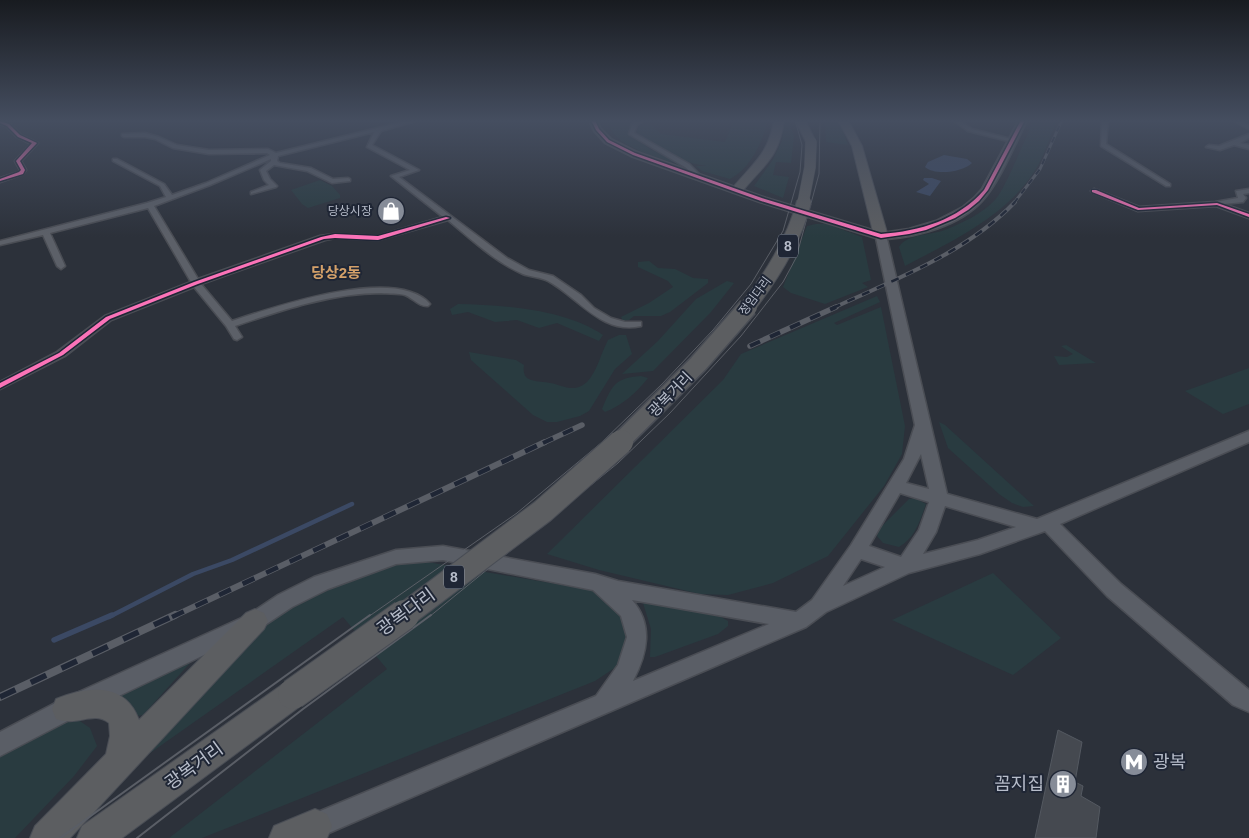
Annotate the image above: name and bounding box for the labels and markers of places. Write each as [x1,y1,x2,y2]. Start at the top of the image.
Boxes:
shop icon: 당상시장 [376,196,406,226]
place label: 당상시장 [328,204,372,218]
metro station icon: 광복 [1119,747,1149,777]
place label: 광복 [1153,752,1186,772]
building icon: 꼼지집 [1048,769,1078,799]
place label: 꼼지집 [994,774,1044,794]

